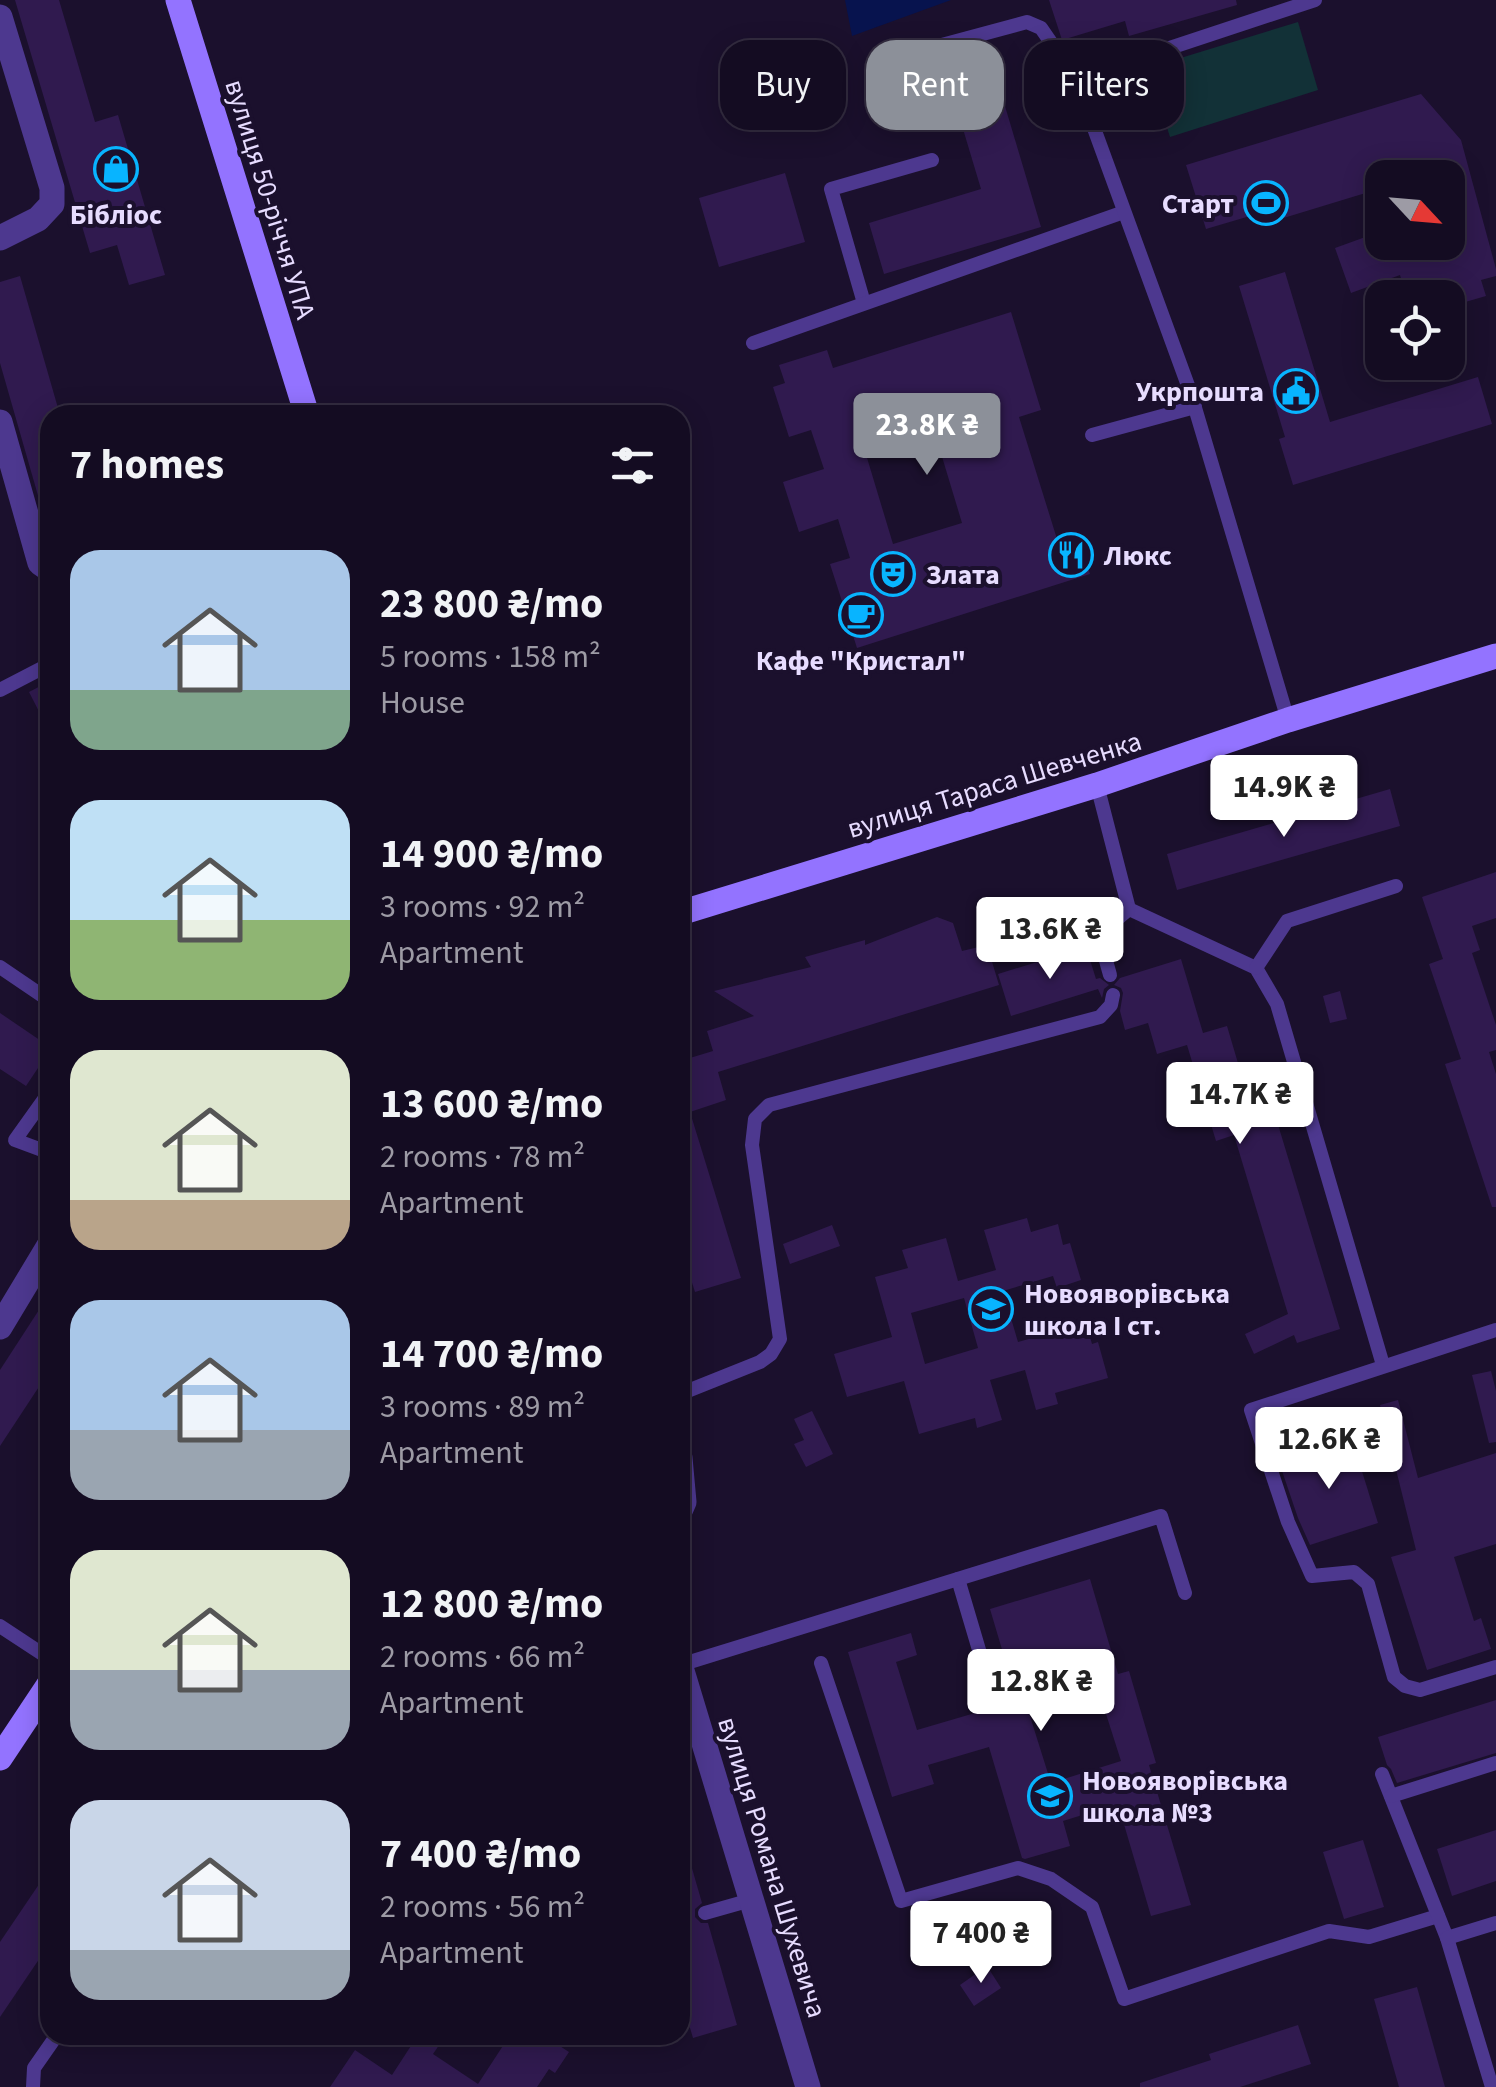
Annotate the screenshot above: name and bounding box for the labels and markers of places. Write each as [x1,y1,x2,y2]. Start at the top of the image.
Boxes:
shop icon: Бібліос [93,146,139,192]
sports icon: Старт [1243,180,1289,226]
place label: Старт [1162,184,1234,224]
place label: Бібліос [70,195,162,235]
public building icon: Укрпошта [1273,368,1319,414]
place label: Укрпошта [1136,372,1264,412]
pin: 23.8K ₴ [835,393,1019,478]
restaurant icon: Люкс [1048,532,1094,578]
place label: Люкс [1103,536,1172,576]
theatre icon: Злата [870,551,916,597]
place label: Злата [926,555,1000,595]
cafe icon: Кафе "Кристал" [838,592,884,638]
place label: Кафе "Кристал" [756,641,966,681]
pin: 14.9K ₴ [1192,755,1376,840]
pin: 13.6K ₴ [958,897,1142,982]
pin: 14.7K ₴ [1148,1062,1332,1147]
place label: Новояворівська школа І ст. [1024,1274,1230,1346]
school or university icon: Новояворівська школа І ст. [968,1286,1014,1332]
pin: 12.6K ₴ [1237,1407,1421,1492]
pin: 12.8K ₴ [949,1649,1133,1734]
place label: Новояворівська школа №3 [1082,1761,1288,1833]
school or university icon: Новояворівська школа №3 [1027,1773,1073,1819]
pin: 7 400 ₴ [889,1901,1073,1986]

